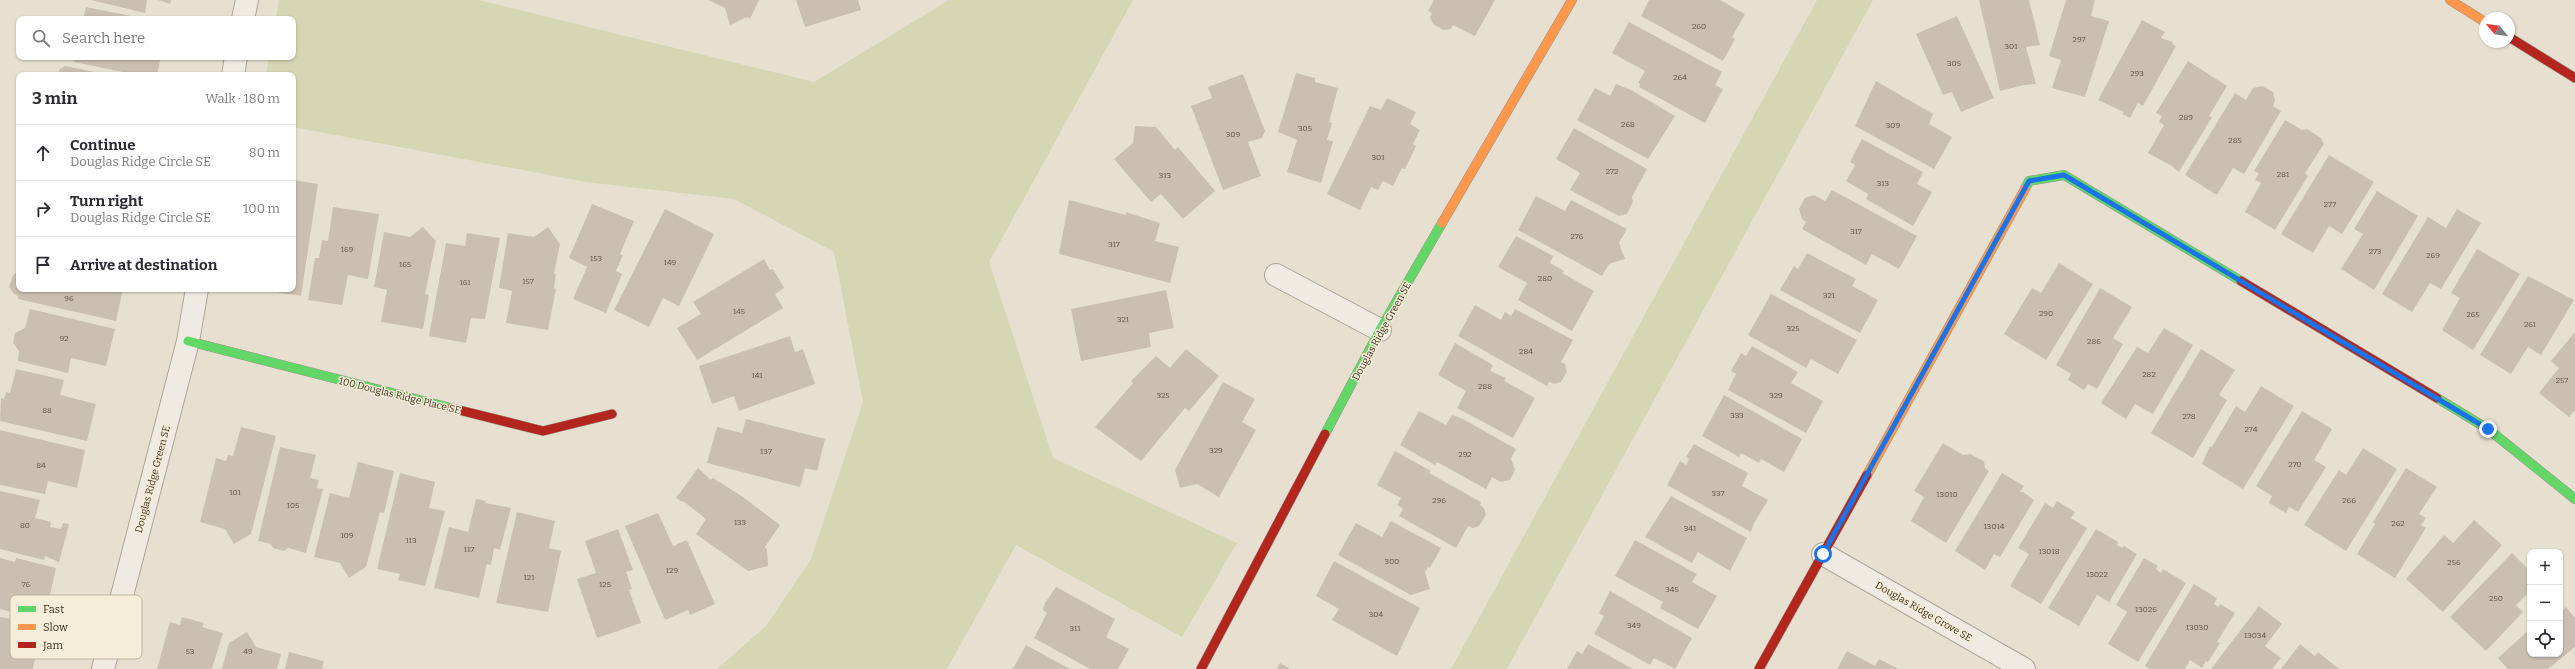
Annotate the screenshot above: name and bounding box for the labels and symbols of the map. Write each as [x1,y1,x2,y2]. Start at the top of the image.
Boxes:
north arrow [2479,12,2515,48]
house number: 260 [1692,22,1706,31]
house number: 297 [2073,35,2085,44]
house number: 301 [2005,42,2018,51]
house number: 305 [1947,59,1961,68]
house number: 293 [2130,69,2144,78]
house number: 264 [1673,73,1687,82]
house number: 289 [2179,113,2193,122]
house number: 268 [1621,120,1635,129]
house number: 309 [1886,121,1900,130]
house number: 305 [1298,124,1312,133]
house number: 309 [1226,130,1240,139]
house number: 285 [2228,136,2242,145]
house number: 301 [1372,153,1385,162]
house number: 272 [1606,167,1618,176]
house number: 281 [2277,170,2290,179]
house number: 313 [1159,171,1172,180]
house number: 313 [1877,179,1890,188]
house number: 277 [2324,200,2336,209]
house number: 317 [1850,227,1862,236]
house number: 276 [1571,232,1584,241]
house number: 317 [1108,240,1120,249]
house number: 169 [341,245,354,254]
house number: 273 [2369,247,2382,256]
house number: 269 [2426,251,2440,260]
house number: 153 [590,254,602,263]
house number: 149 [664,258,677,267]
house number: 165 [399,260,411,269]
house number: 280 [1538,274,1552,283]
house number: 157 [522,277,534,286]
house number: 161 [459,278,471,287]
street label: Douglas Ridge Green SE [1350,280,1414,383]
house number: 321 [1823,291,1836,300]
house number: 96 [64,294,74,303]
house number: 145 [733,307,745,316]
house number: 290 [2039,309,2053,318]
house number: 265 [2466,310,2480,319]
house number: 321 [1117,315,1130,324]
house number: 261 [2524,320,2537,329]
house number: 325 [1786,324,1800,333]
house number: 92 [59,334,69,343]
house number: 286 [2087,337,2101,346]
house number: 284 [1519,347,1533,356]
house number: 282 [2142,370,2156,379]
house number: 141 [751,371,763,380]
street label: 100 Douglas Ridge Place SE [338,375,462,417]
house number: 257 [2556,376,2568,385]
house number: 288 [1478,382,1492,391]
house number: 325 [1156,391,1170,400]
house number: 329 [1769,391,1783,400]
house number: 88 [42,406,52,415]
house number: 333 [1730,411,1744,420]
house number: 278 [2183,412,2196,421]
route end [2479,420,2497,438]
street label: Douglas Ridge Green SE [133,424,173,534]
house number: 274 [2245,425,2258,434]
house number: 329 [1209,446,1223,455]
house number: 137 [760,447,772,456]
house number: 292 [1458,450,1472,459]
house number: 270 [2288,460,2302,469]
house number: 84 [36,461,46,470]
house number: 101 [229,488,242,497]
house number: 337 [1712,489,1725,498]
house number: 13010 [1936,490,1958,499]
house number: 296 [1432,496,1446,505]
house number: 266 [2342,496,2356,505]
house number: 105 [287,501,299,510]
house number: 133 [734,518,747,527]
house number: 262 [2391,519,2405,528]
house number: 80 [20,521,30,530]
house number: 13014 [1984,522,2005,531]
house number: 341 [1684,524,1697,533]
house number: 109 [340,531,354,540]
house number: 113 [405,536,417,545]
house number: 117 [464,545,474,554]
route start [1814,545,1832,563]
house number: 13018 [2039,547,2060,556]
house number: 300 [1385,557,1399,566]
house number: 256 [2447,558,2461,567]
house number: 129 [666,566,678,575]
house number: 13022 [2086,570,2108,579]
house number: 121 [524,573,535,582]
street label: Douglas Ridge Grove SE [1873,579,1974,644]
house number: 76 [22,580,31,589]
house number: 125 [599,580,611,589]
house number: 345 [1665,585,1679,594]
house number: 250 [2489,594,2503,603]
legend [10,595,142,659]
text: Fast [43,603,64,616]
house number: 13026 [2135,605,2157,614]
house number: 304 [1369,610,1384,619]
text: Slow [43,621,68,634]
house number: 349 [1627,621,1641,630]
house number: 13030 [2186,623,2208,632]
house number: 311 [1069,624,1081,633]
house number: 13034 [2244,631,2266,640]
text: Jam [42,639,63,652]
house number: 53 [186,647,195,656]
house number: 49 [243,647,253,656]

